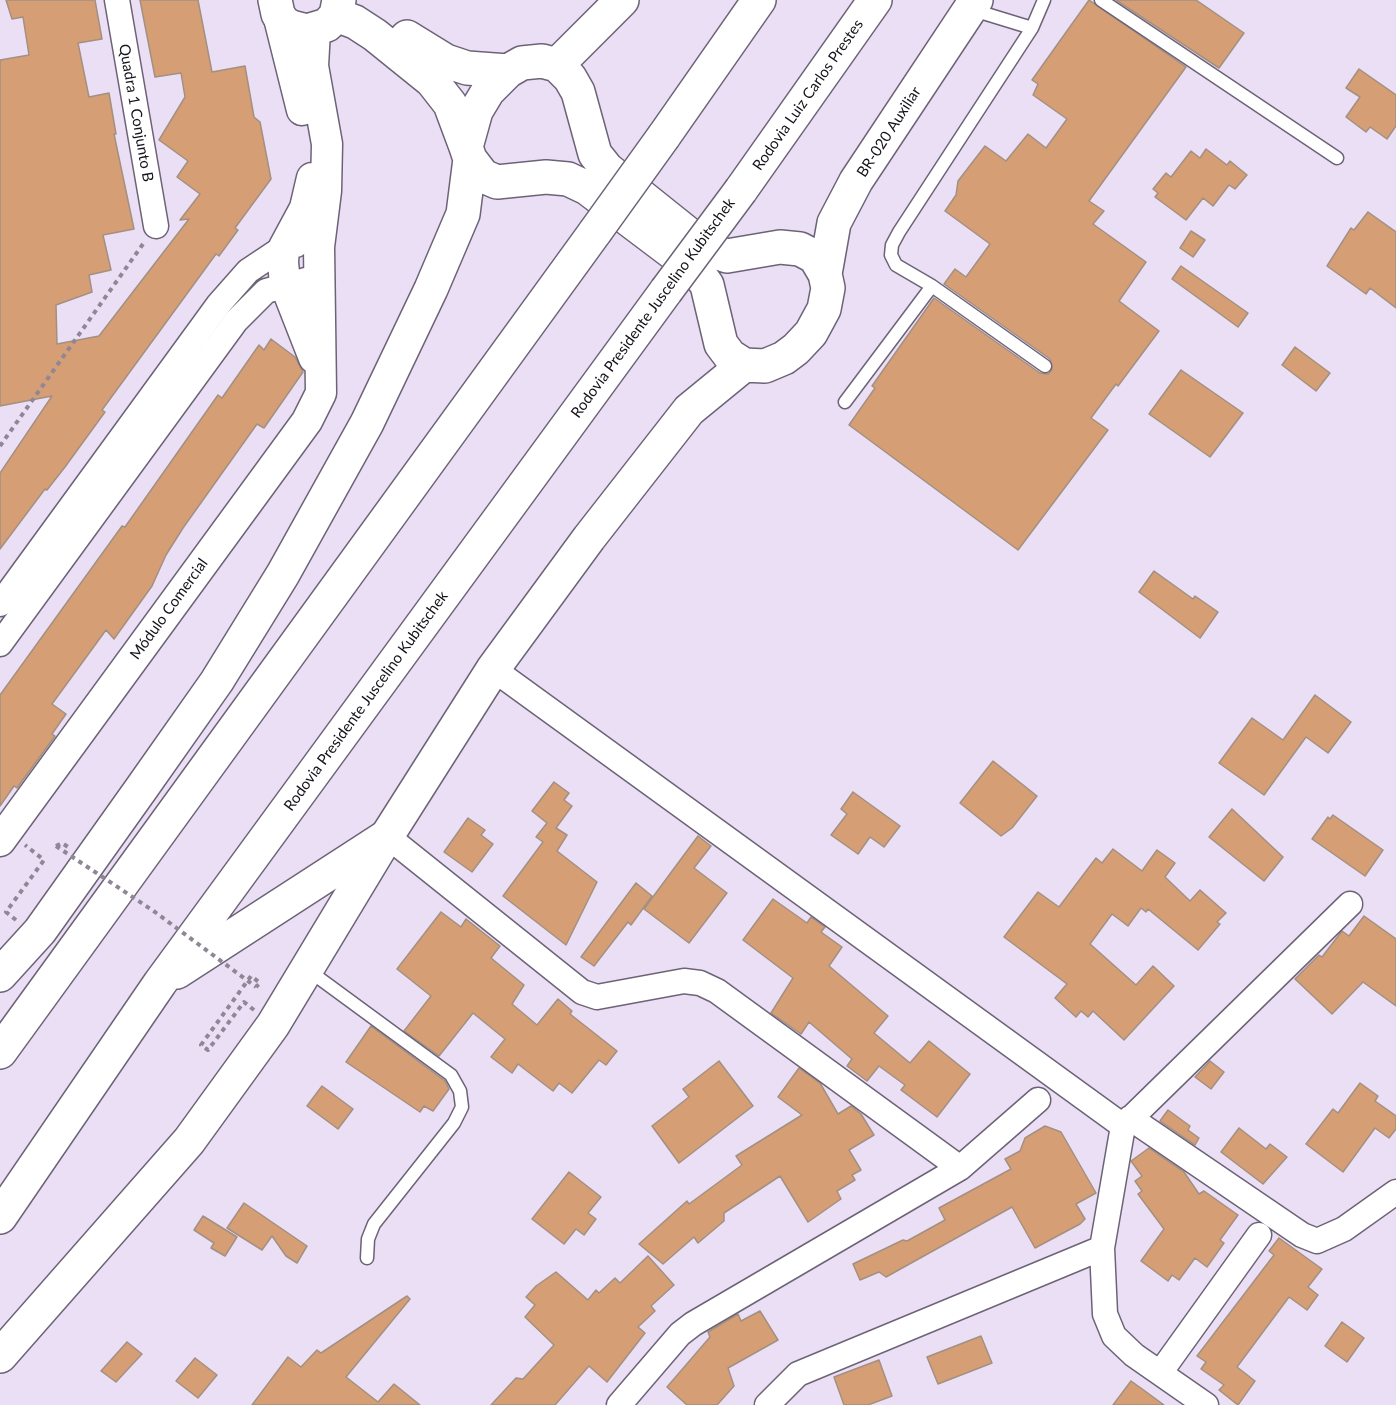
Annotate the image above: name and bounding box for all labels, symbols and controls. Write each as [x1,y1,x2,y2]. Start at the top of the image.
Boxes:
street label: Rodovia Luiz Carlos Prestes [749,16,867,174]
street label: Quadra 1 Conjunto B [115,43,157,183]
street label: BR-020 Auxiliar [853,83,925,181]
street label: Rodovia Presidente Juscelino Kubitschek [567,195,739,421]
street label: Módulo Comercial [126,555,212,663]
street label: Rodovia Presidente Juscelino Kubitschek [280,588,452,814]

